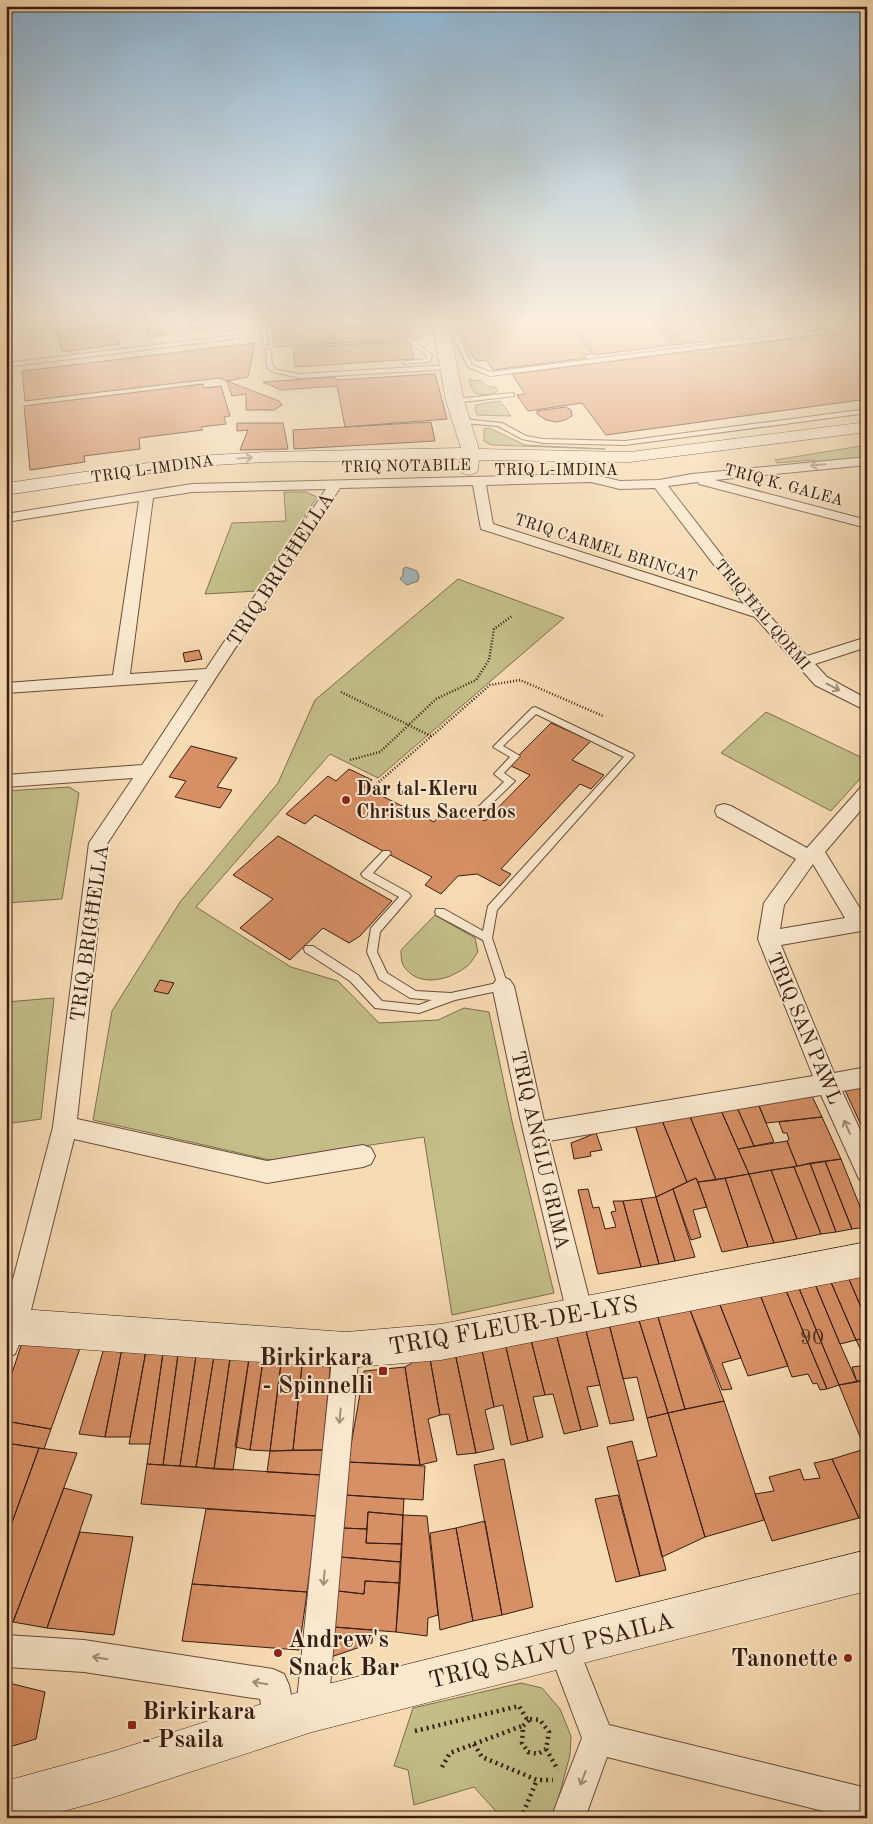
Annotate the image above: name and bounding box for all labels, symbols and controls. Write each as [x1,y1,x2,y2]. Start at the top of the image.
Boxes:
street label: TRIQ L-IMDINA [90,453,215,487]
one-way arrow [237,453,253,462]
street label: TRIQ NOTABILE [341,458,471,476]
one-way arrow [811,461,827,470]
street label: TRIQ K. GALEA [722,462,845,510]
street label: TRIQ L-IMDINA [494,463,618,479]
street label: TRIQ BRIGĦELLA [225,490,339,650]
street label: TRIQ CARMEL BRINCAT [512,512,699,586]
street label: TRIQ ĦAL QORMI [711,557,812,674]
one-way arrow [825,683,840,693]
place label: Dar tal-Kleru Christus Sacerdos [356,780,516,823]
marker: Dar tal-Kleru Christus Sacerdos [340,794,352,806]
street label: TRIQ BRIGĦELLA [69,844,113,1023]
street label: TRIQ SAN PAWL [762,950,844,1108]
street label: TRIQ ANĠLU GRIMA [506,1049,575,1252]
one-way arrow [841,1120,851,1135]
street label: TRIQ FLEUR-DE-LYS [387,1293,640,1361]
house number: 90 [800,1328,824,1349]
place label: Birkirkara - Spinnelli [259,1347,373,1399]
marker: Birkirkara - Spinnelli [377,1365,389,1377]
one-way arrow [335,1408,345,1424]
one-way arrow [320,1570,329,1586]
street label: TRIQ SALVU PSAILA [427,1610,676,1694]
place label: Andrew's Snack Bar [288,1629,399,1681]
marker: Andrew's Snack Bar [272,1647,284,1659]
place label: Tanonette [731,1648,838,1672]
marker: Tanonette [842,1652,854,1664]
one-way arrow [92,1653,108,1663]
one-way arrow [253,1678,269,1688]
place label: Birkirkara - Psaila [142,1701,256,1753]
marker: Birkirkara - Psaila [126,1719,138,1731]
one-way arrow [578,1770,587,1785]

